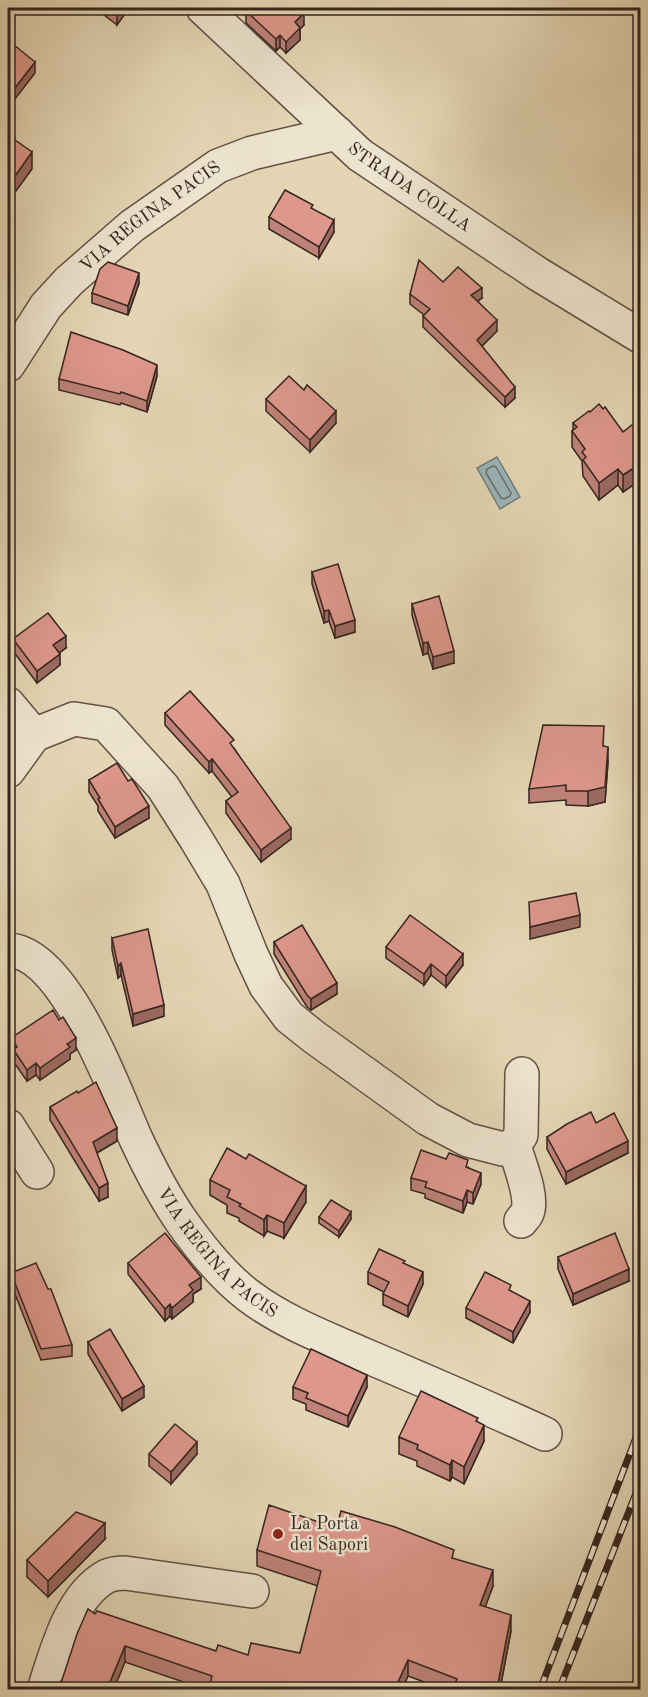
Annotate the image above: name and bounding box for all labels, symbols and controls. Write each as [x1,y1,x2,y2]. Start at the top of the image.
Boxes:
street label: STRADA COLLA [344,139,474,236]
street label: VIA REGINA PACIS [77,158,224,276]
street label: VIA REGINA PACIS [154,1184,281,1321]
place label: La Porta dei Sapori [290,1515,368,1554]
marker: La Porta dei Sapori [271,1527,285,1541]

